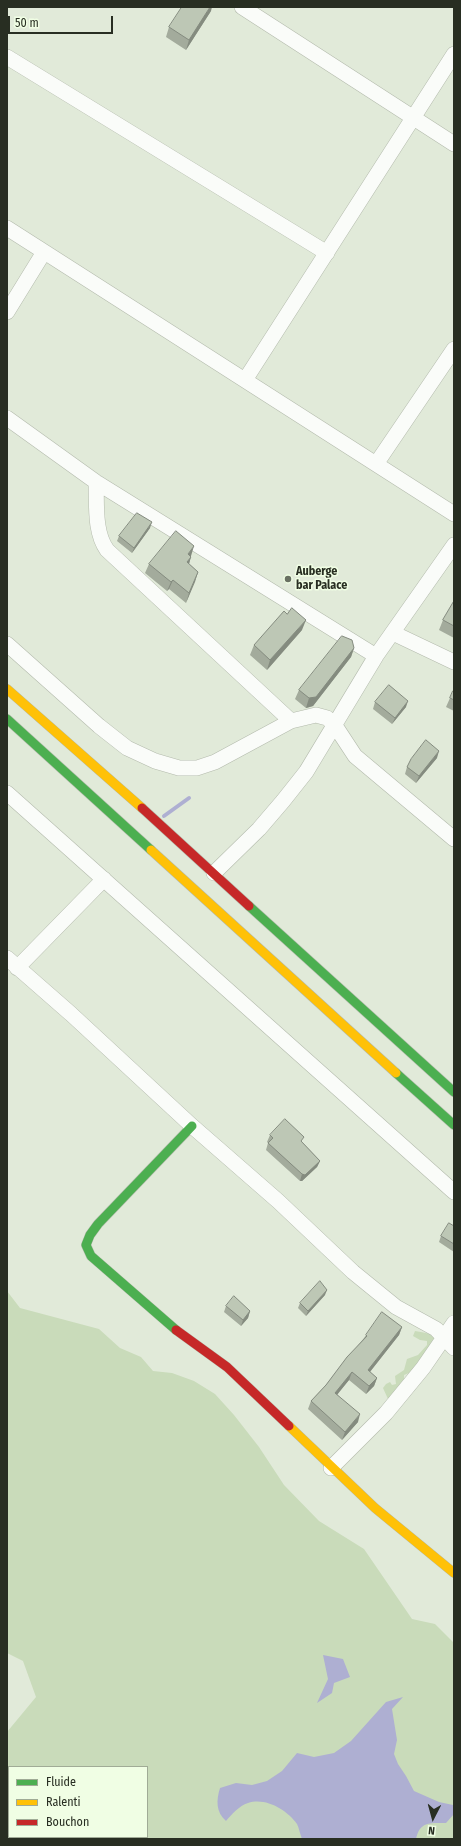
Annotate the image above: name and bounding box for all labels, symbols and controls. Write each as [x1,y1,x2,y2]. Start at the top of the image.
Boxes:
scale bar [10,8,115,34]
text: 50 m [15,16,39,30]
place label: Auberge bar Palace [296,565,347,593]
marker: Auberge bar Palace [283,574,293,584]
legend [8,1766,148,1838]
text: Fluide [46,1775,76,1789]
text: Ralenti [46,1795,81,1809]
north arrow [413,1798,453,1838]
text: Bouchon [46,1815,89,1829]
text: N [428,1824,436,1837]

